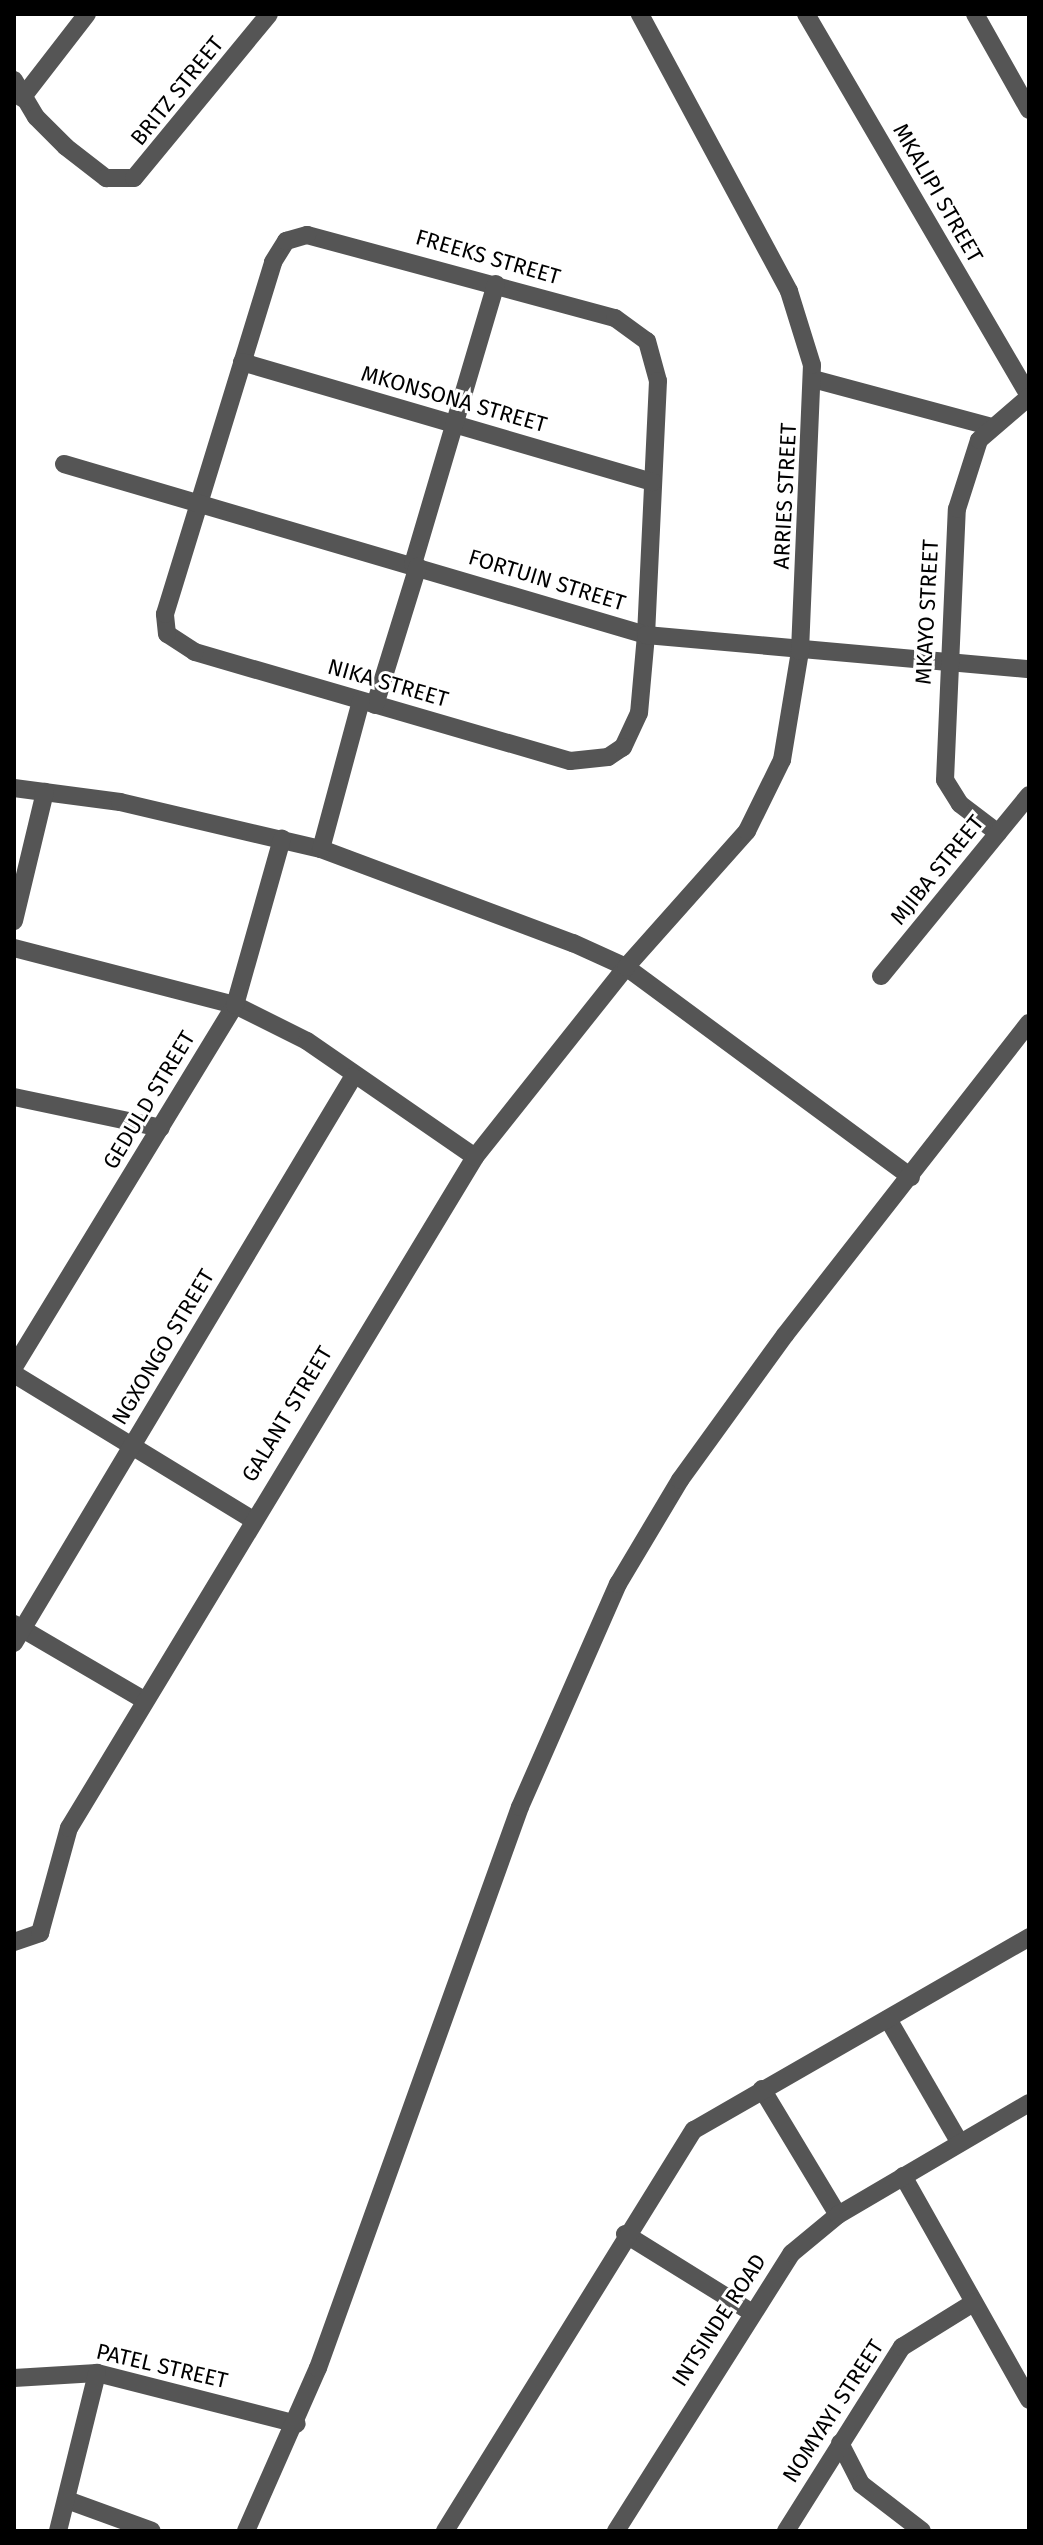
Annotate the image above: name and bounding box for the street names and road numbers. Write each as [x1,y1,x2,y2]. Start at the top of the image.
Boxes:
street label: BRITZ STREET [125,31,229,151]
street label: MKALIPI STREET [887,119,989,267]
street label: FREEKS STREET [413,224,563,290]
street label: MKONSONA STREET [358,360,550,438]
street label: ARRIES STREET [768,422,802,570]
street label: MKAYO STREET [910,539,944,685]
street label: FORTUIN STREET [465,544,629,616]
street label: NIKA STREET [325,653,451,713]
street label: MJIBA STREET [885,810,989,930]
street label: GEDULD STREET [97,1026,201,1174]
street label: NGXONGO STREET [106,1264,220,1430]
street label: GALANT STREET [236,1341,338,1487]
street label: INTSINDE ROAD [666,2249,772,2391]
street label: NOMYAYI STREET [777,2335,889,2487]
street label: PATEL STREET [94,2338,230,2394]

